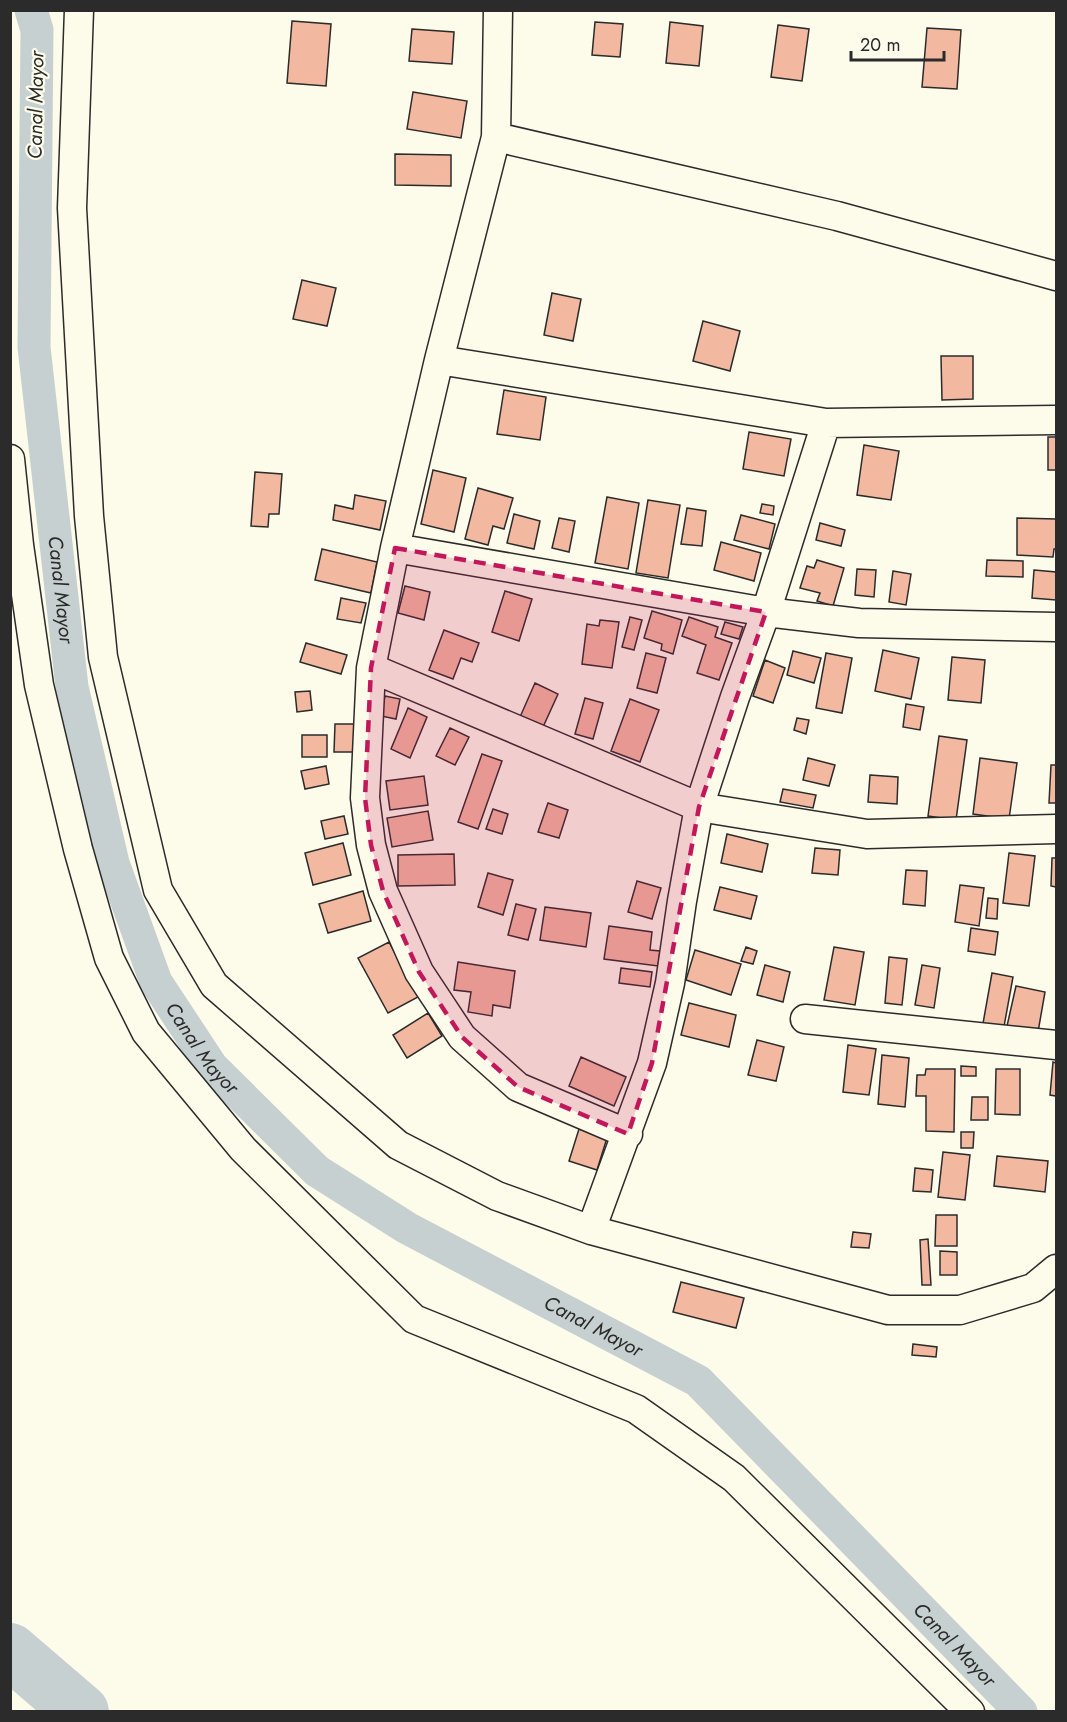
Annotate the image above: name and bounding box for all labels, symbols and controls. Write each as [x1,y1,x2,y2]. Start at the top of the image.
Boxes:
scale bar [851,24,944,62]
text: 20 m [860,32,900,58]
water label: Canal Mayor [21,49,51,159]
water label: Canal Mayor [41,534,82,646]
water label: Canal Mayor [159,996,247,1102]
water label: Canal Mayor [539,1288,649,1365]
water label: Canal Mayor [907,1595,1004,1694]

